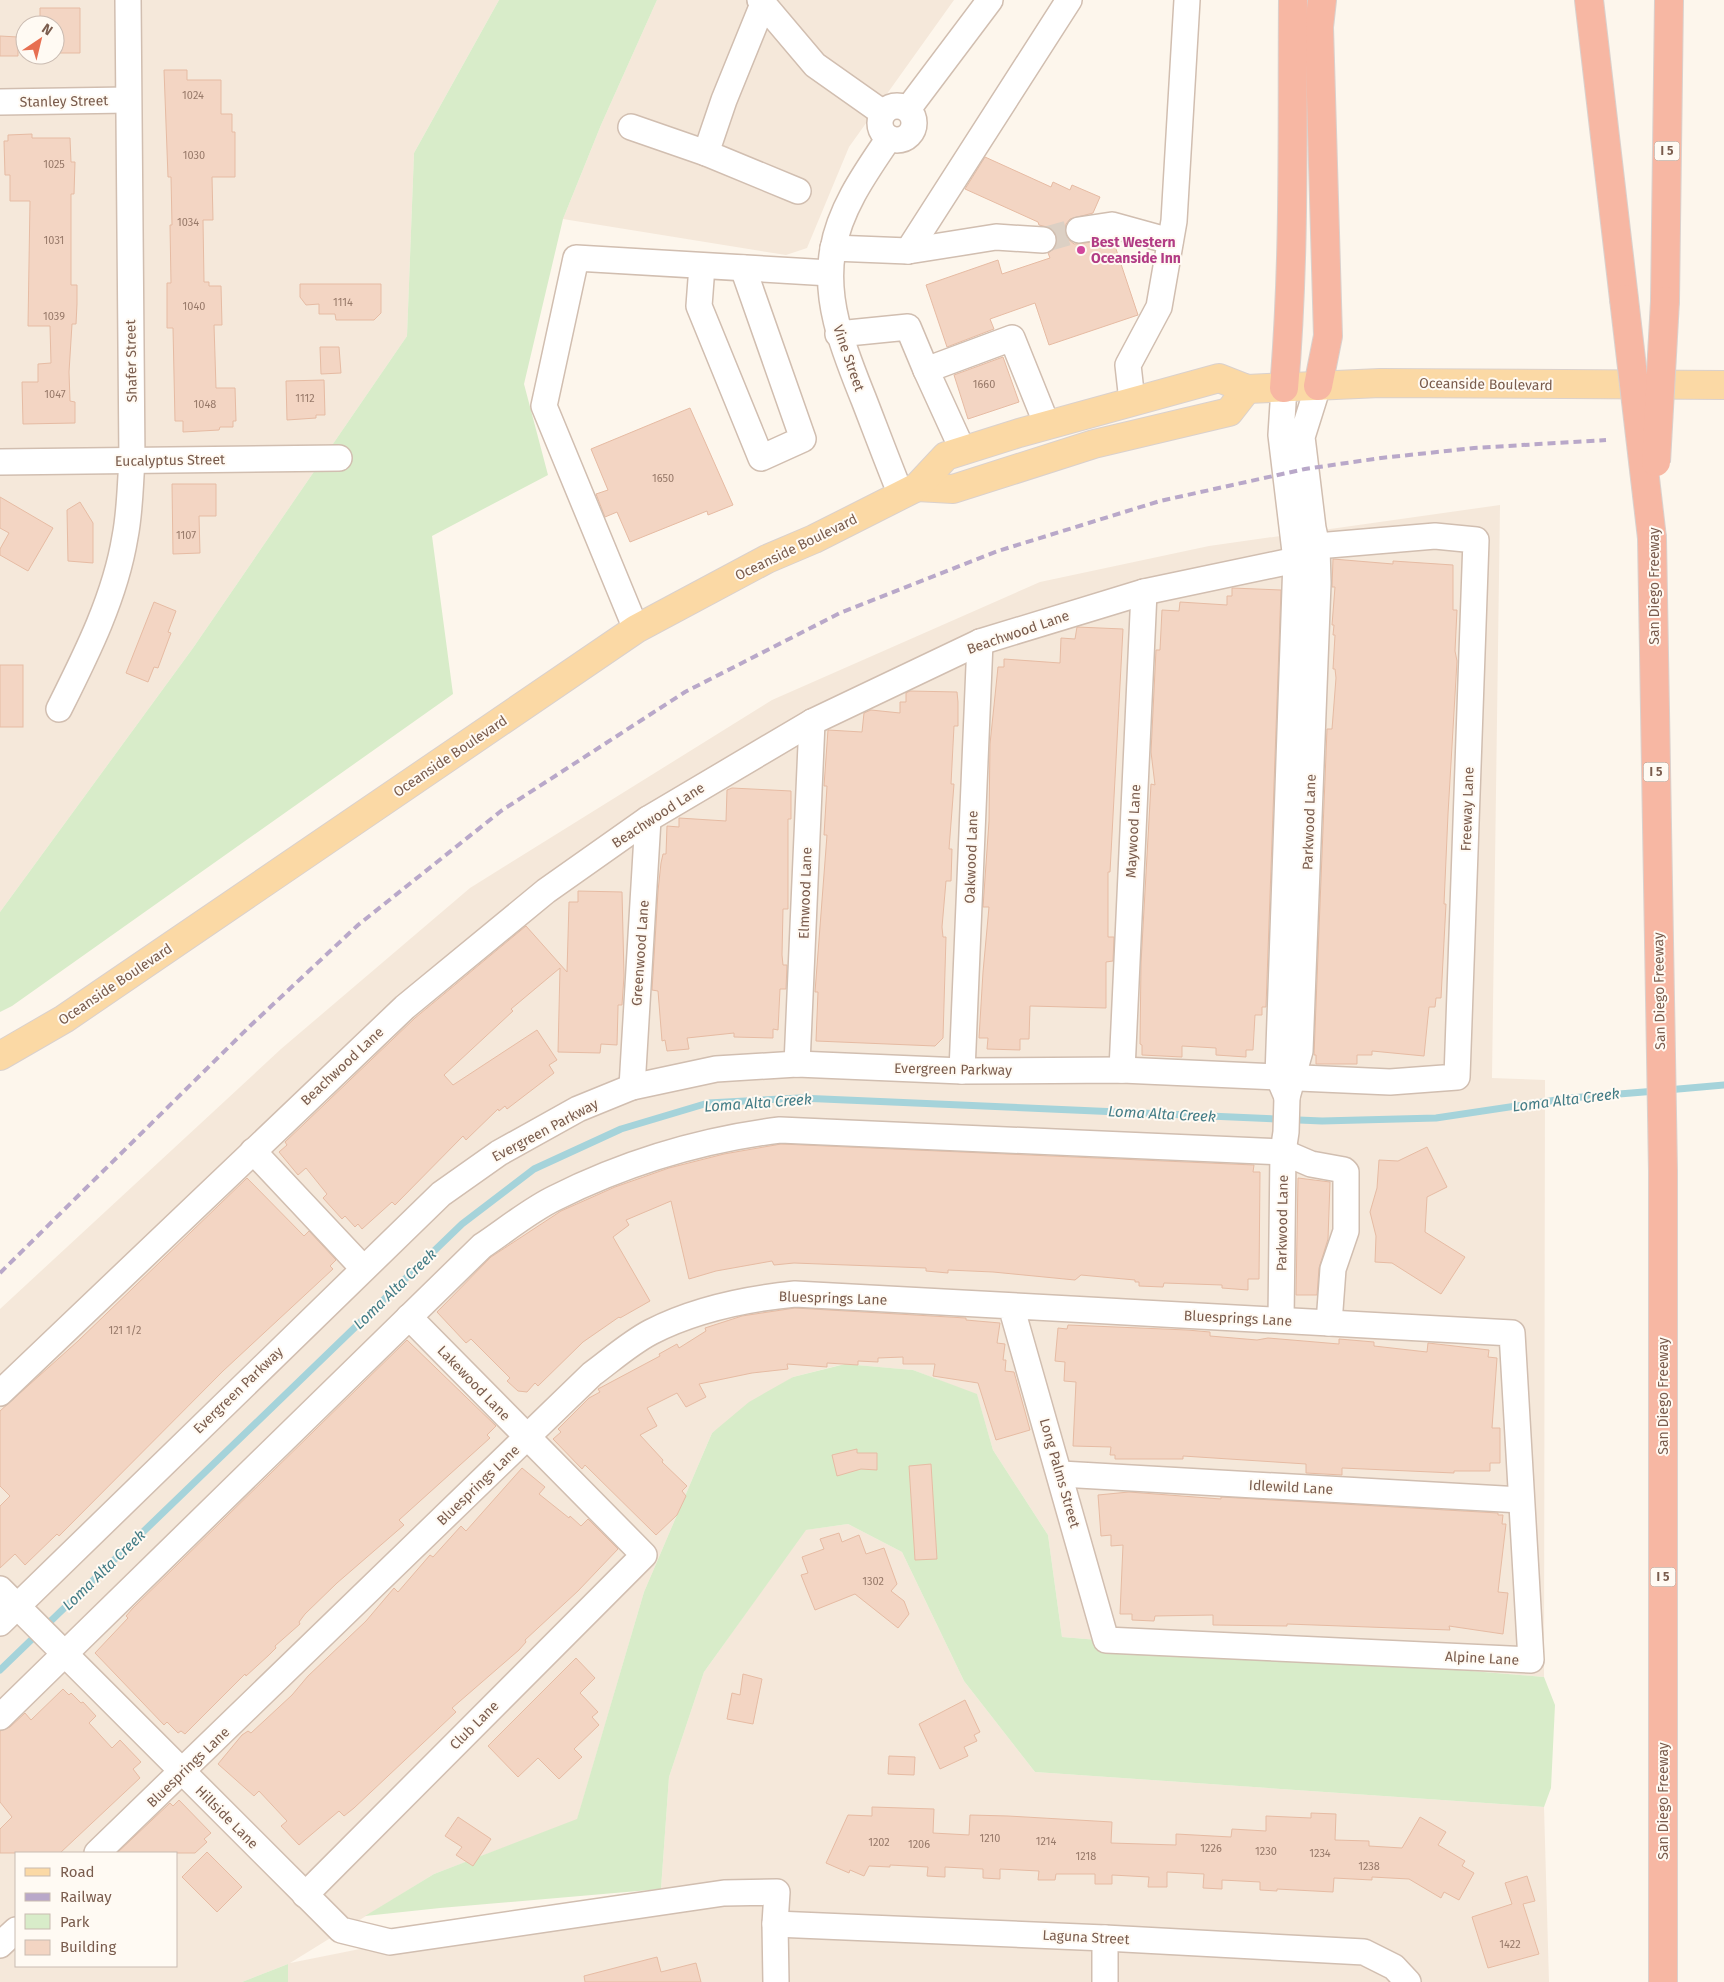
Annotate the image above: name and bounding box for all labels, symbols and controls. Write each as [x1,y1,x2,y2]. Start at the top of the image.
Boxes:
north arrow [15,15,65,65]
text: N [38,20,56,39]
house number: 1024 [182,89,204,102]
street label: Stanley Street [20,92,109,111]
road number: I 5 [1654,142,1680,160]
house number: 1030 [183,149,205,162]
house number: 1025 [43,158,65,171]
house number: 1034 [177,216,199,229]
house number: 1031 [44,234,64,247]
place label: Best Western Oceanside Inn [1091,234,1181,267]
marker: Best Western Oceanside Inn [1075,244,1087,256]
house number: 1114 [333,296,353,309]
house number: 1040 [183,300,205,313]
house number: 1039 [43,310,65,323]
street label: Shafer Street [122,319,141,403]
street label: Vine Street [829,323,868,395]
street label: Oceanside Boulevard [1419,375,1553,394]
house number: 1660 [973,378,995,391]
house number: 1047 [44,388,66,401]
house number: 1112 [295,392,315,405]
house number: 1048 [194,398,216,411]
street label: Eucalyptus Street [115,451,226,470]
house number: 1650 [652,472,674,485]
street label: Oceanside Boulevard [732,511,860,584]
street label: San Diego Freeway [1646,527,1663,645]
house number: 1107 [176,529,196,542]
street label: Beachwood Lane [965,607,1072,658]
street label: Oceanside Boulevard [390,712,510,801]
road number: I 5 [1644,762,1668,782]
street label: Freeway Lane [1458,766,1477,852]
street label: Parkwood Lane [1299,774,1320,870]
street label: Beachwood Lane [609,779,708,852]
street label: Maywood Lane [1123,784,1144,878]
street label: Oakwood Lane [961,810,982,904]
street label: Elmwood Lane [795,847,816,939]
street label: Greenwood Lane [628,900,653,1007]
street label: San Diego Freeway [1650,932,1669,1050]
street label: Oceanside Boulevard [55,940,175,1029]
street label: Beachwood Lane [297,1024,387,1109]
street label: Evergreen Parkway [894,1060,1012,1079]
water label: Loma Alta Creek [1511,1084,1621,1116]
water label: Loma Alta Creek [703,1090,813,1116]
street label: Evergreen Parkway [489,1095,601,1166]
water label: Loma Alta Creek [1108,1102,1216,1126]
street label: Parkwood Lane [1273,1175,1292,1271]
water label: Loma Alta Creek [350,1245,440,1333]
street label: Bluesprings Lane [778,1288,888,1309]
street label: Bluesprings Lane [1183,1307,1293,1330]
house number: 121 1/2 [108,1324,142,1337]
street label: San Diego Freeway [1655,1337,1672,1455]
street label: Lakewood Lane [434,1342,514,1424]
street label: Evergreen Parkway [190,1343,287,1437]
street label: Long Palms Street [1036,1416,1084,1531]
street label: Bluesprings Lane [433,1442,523,1529]
street label: Idlewild Lane [1248,1477,1334,1498]
water label: Loma Alta Creek [59,1526,149,1614]
road number: I 5 [1650,1568,1676,1586]
house number: 1302 [862,1575,884,1588]
street label: Alpine Lane [1444,1648,1519,1669]
street label: Club Lane [446,1697,502,1753]
street label: Bluesprings Lane [143,1724,233,1811]
street label: San Diego Freeway [1655,1742,1672,1860]
street label: Hillside Lane [192,1782,262,1852]
house number: 1210 [980,1832,1000,1845]
house number: 1214 [1036,1835,1056,1848]
house number: 1202 [868,1836,890,1849]
house number: 1206 [908,1838,930,1851]
house number: 1226 [1200,1842,1222,1855]
house number: 1230 [1255,1845,1277,1858]
house number: 1234 [1309,1847,1331,1860]
house number: 1218 [1076,1850,1096,1863]
legend [15,1852,178,1967]
house number: 1238 [1358,1860,1380,1873]
text: Road [60,1863,95,1881]
text: Railway [60,1888,112,1906]
text: Park [60,1913,90,1931]
street label: Laguna Street [1042,1927,1131,1948]
text: Building [60,1938,116,1956]
house number: 1422 [1499,1938,1521,1951]

